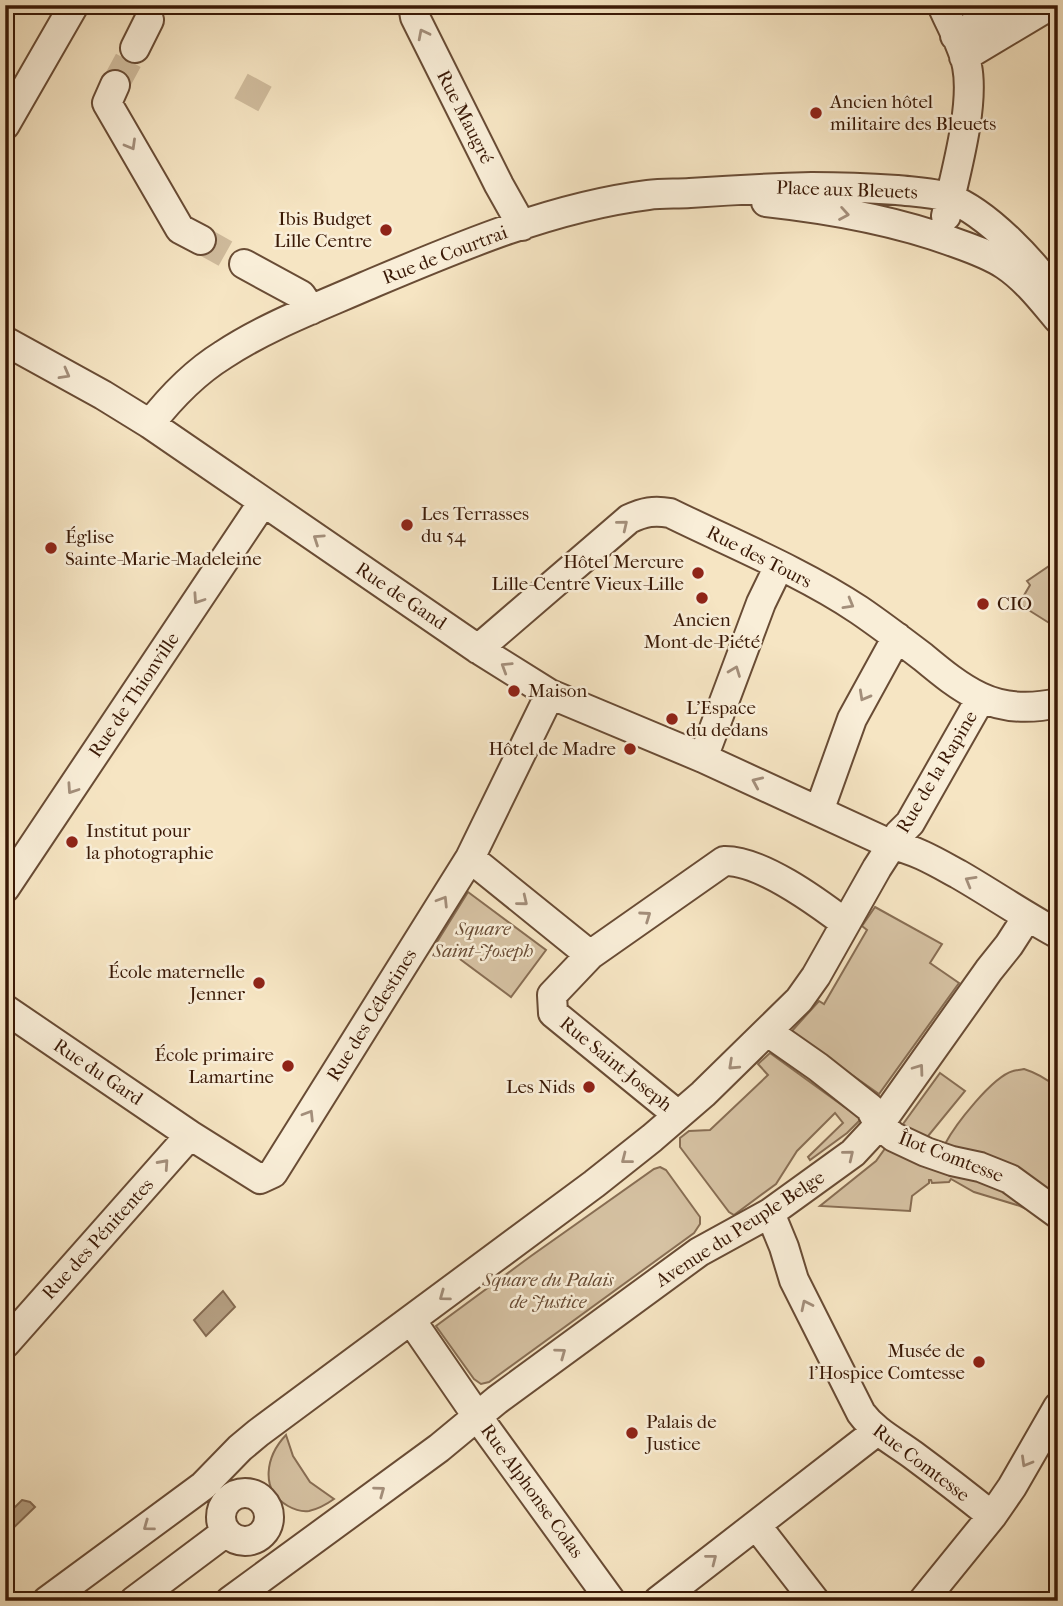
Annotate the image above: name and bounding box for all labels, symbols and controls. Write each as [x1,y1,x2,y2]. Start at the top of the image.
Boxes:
one-way arrow [418,29,432,41]
street label: Rue Maugré [432,67,498,167]
place label: Ancien hôtel militaire des Bleuets [829,91,996,135]
marker: Ancien hôtel militaire des Bleuets [808,105,824,121]
one-way arrow [123,138,136,151]
street label: Place aux Bleuets [776,177,918,203]
one-way arrow [838,206,850,221]
place label: Ibis Budget Lille Centre [274,208,372,252]
street label: Rue de Courtrai [379,221,511,289]
marker: Ibis Budget Lille Centre [378,222,394,238]
one-way arrow [58,366,70,379]
place label: Les Terrasses du 54 [421,503,529,547]
marker: Les Terrasses du 54 [399,517,415,533]
one-way arrow [614,521,627,533]
street label: Rue des Tours [703,521,815,593]
place label: Église Sainte-Marie-Madeleine [65,526,262,570]
one-way arrow [312,534,325,547]
marker: Église Sainte-Marie-Madeleine [43,540,59,556]
place label: Hôtel Mercure Lille-Centre Vieux-Lille [491,551,684,595]
street label: Rue de Gand [351,558,451,635]
marker: Hôtel Mercure Lille-Centre Vieux-Lille [690,565,706,581]
marker: Ancien Mont-de-Piété [694,590,710,606]
one-way arrow [193,592,206,605]
place label: CIO [997,593,1032,615]
one-way arrow [841,596,854,609]
marker: CIO [975,596,991,612]
place label: Ancien Mont-de-Piété [644,609,760,653]
street label: Rue de Thionville [84,628,184,762]
one-way arrow [501,662,514,675]
one-way arrow [727,666,741,678]
place label: Maison [528,680,587,702]
marker: Maison [506,683,522,699]
one-way arrow [859,689,872,702]
place label: L'Espace du dedans [686,697,768,741]
street label: Rue de la Rapine [892,707,982,837]
marker: L'Espace du dedans [664,711,680,727]
place label: Hôtel de Madre [489,738,616,760]
marker: Hôtel de Madre [622,741,638,757]
one-way arrow [751,776,764,790]
one-way arrow [67,781,80,794]
place label: Institut pour la photographie [85,820,214,864]
marker: Institut pour la photographie [64,834,80,850]
one-way arrow [964,876,977,889]
one-way arrow [515,893,528,905]
one-way arrow [435,896,448,909]
one-way arrow [638,911,651,924]
park label: Square Saint-Joseph [432,918,534,962]
street label: Rue des Célestines [322,945,422,1085]
place label: École maternelle Jenner [108,961,246,1005]
marker: École maternelle Jenner [251,975,267,991]
street label: Rue Saint-Joseph [555,1012,677,1116]
street label: Rue du Gard [49,1034,147,1110]
place label: École primaire Lamartine [155,1044,274,1088]
one-way arrow [728,1057,741,1070]
marker: École primaire Lamartine [280,1058,296,1074]
one-way arrow [911,1064,923,1077]
place label: Les Nids [506,1076,575,1098]
marker: Les Nids [581,1079,597,1095]
one-way arrow [301,1109,314,1122]
street label: Îlot Comtesse [895,1127,1007,1187]
one-way arrow [621,1151,634,1163]
one-way arrow [842,1151,854,1164]
one-way arrow [156,1160,168,1173]
street label: Avenue du Peuple Belge [651,1166,828,1292]
street label: Rue des Pénitentes [38,1174,158,1304]
park label: Square du Palais de Justice [481,1269,615,1313]
one-way arrow [439,1288,452,1300]
one-way arrow [801,1300,815,1312]
place label: Musée de l'Hospice Comtesse [808,1340,965,1384]
one-way arrow [553,1349,566,1361]
marker: Musée de l'Hospice Comtesse [971,1354,987,1370]
place label: Palais de Justice [644,1411,717,1455]
street label: Rue Alphonse Colas [476,1420,588,1562]
street label: Rue Comtesse [868,1420,974,1506]
marker: Palais de Justice [624,1425,640,1441]
one-way arrow [1021,1455,1034,1468]
one-way arrow [372,1487,385,1499]
one-way arrow [143,1518,156,1531]
one-way arrow [705,1554,717,1567]

